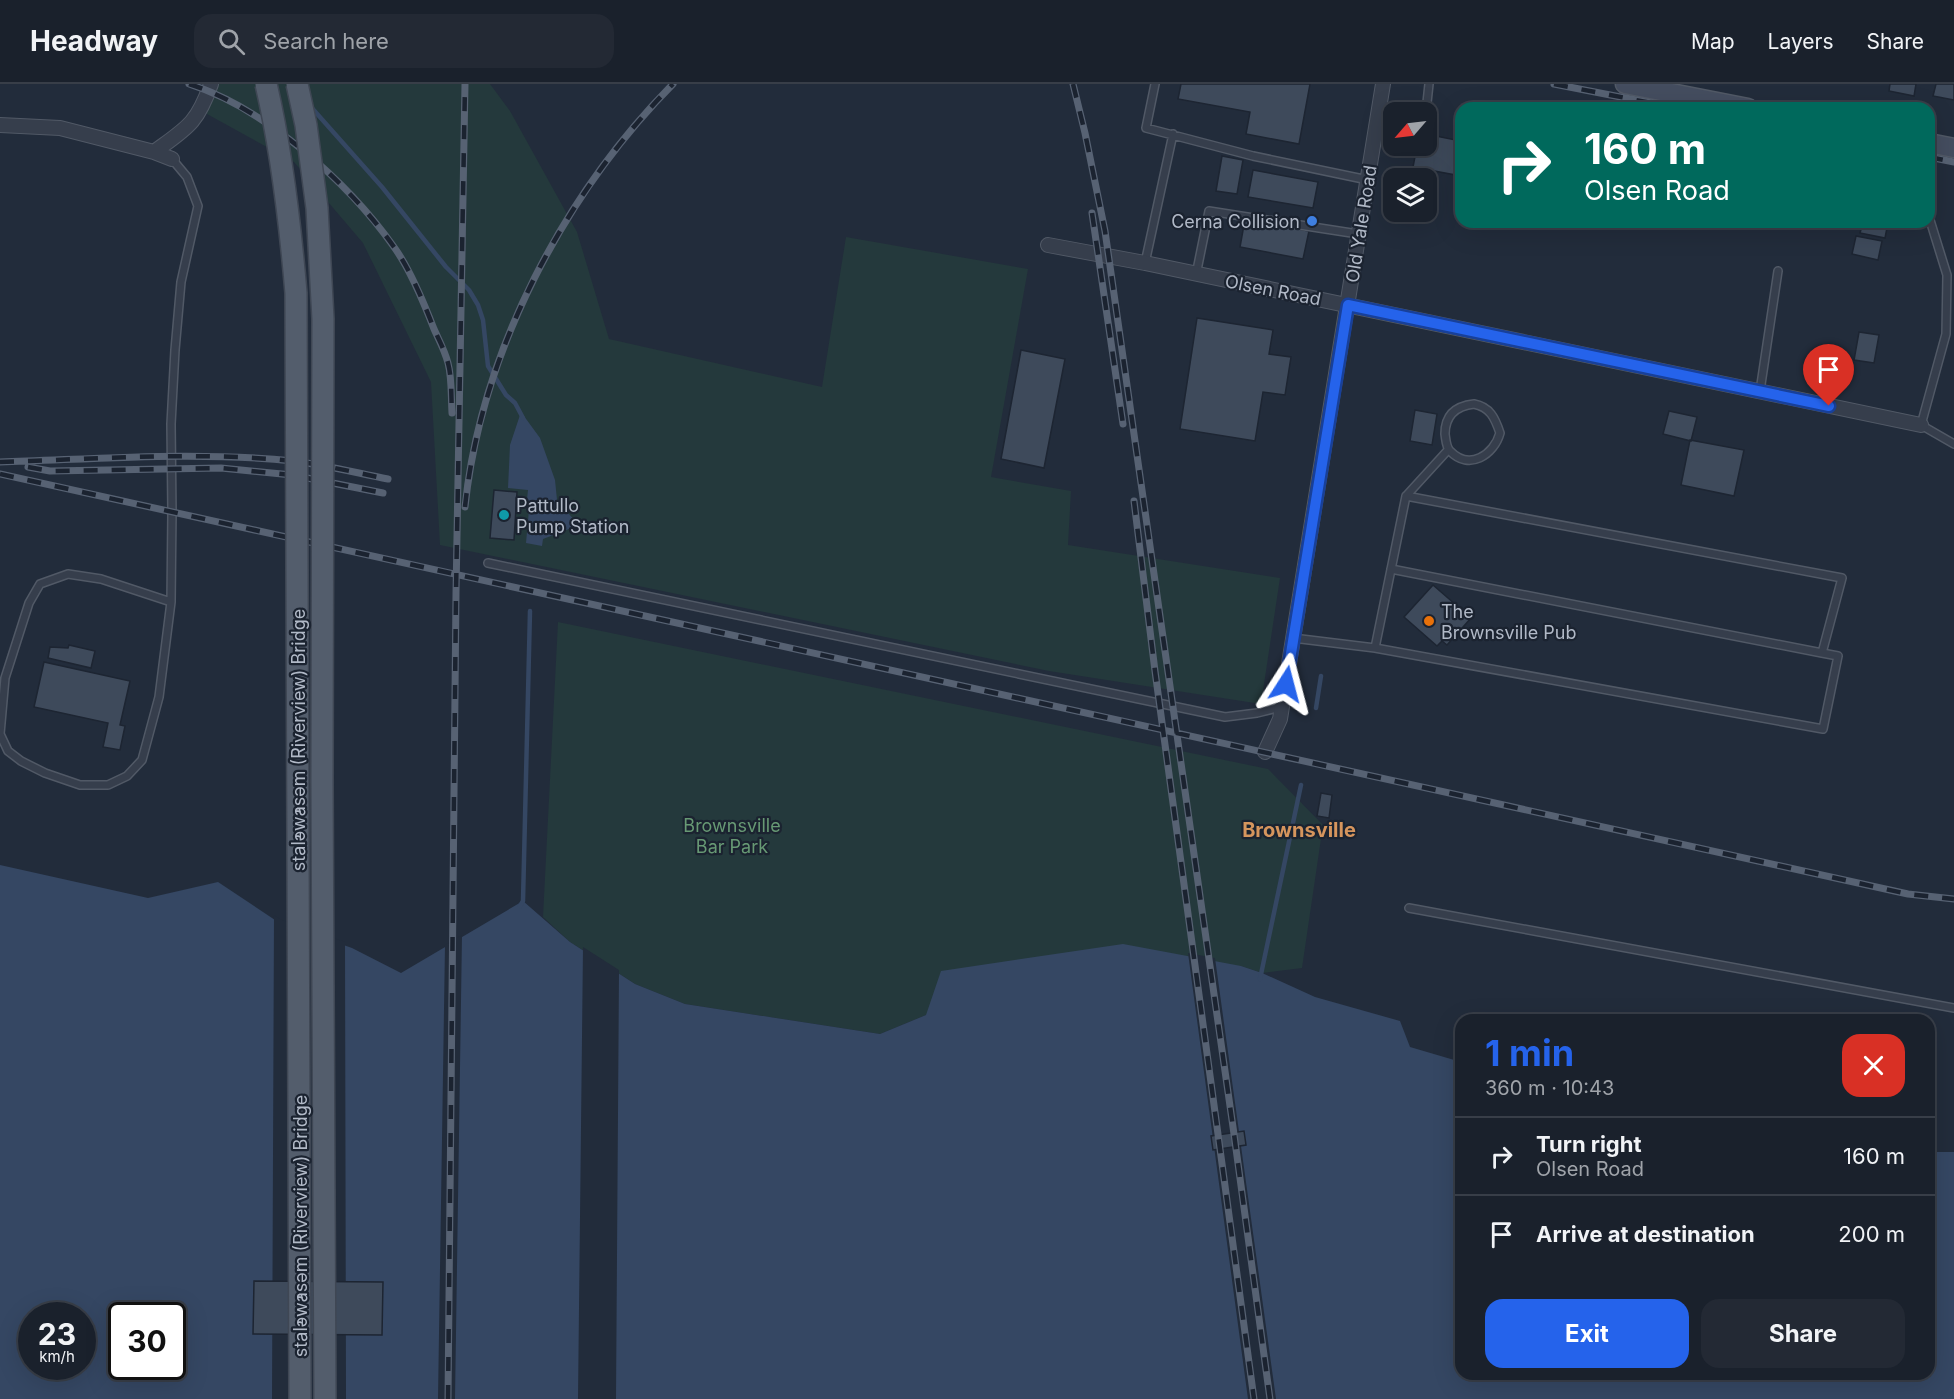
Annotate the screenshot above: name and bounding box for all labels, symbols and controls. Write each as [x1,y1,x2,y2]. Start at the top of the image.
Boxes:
search box [194,14,614,68]
text: Headway [30,24,158,58]
icon: search [215,25,248,58]
text: Search here [263,28,389,54]
text: Map [1691,29,1735,54]
text: Layers [1768,29,1834,54]
text: Share [1867,29,1924,54]
north arrow [1383,102,1437,156]
map controls [1383,102,1437,222]
text: 160 m [1584,123,1706,174]
icon: right [1485,126,1563,204]
street label: Old Yale Road [1341,164,1381,284]
button: layers [1383,168,1437,222]
text: Olsen Road [1584,174,1730,207]
place label: Cerna Collision [1171,211,1300,232]
marker: Cerna Collision [1305,214,1319,228]
street label: Olsen Road [1223,270,1323,310]
pin [1803,344,1854,406]
icon: arrive [1812,353,1845,386]
place label: Pattullo Pump Station [516,495,629,537]
marker: Pattullo Pump Station [497,508,511,522]
place label: The Brownsville Pub [1441,601,1577,643]
street label: stal̕əw̓asəm (Riverview) Bridge [288,609,309,871]
marker: The Brownsville Pub [1422,614,1436,628]
position arrow [1254,652,1318,716]
park label: Brownsville Bar Park [683,815,781,857]
district label: Brownsville [1242,818,1356,842]
text: 1 min [1485,1031,1574,1075]
button: close [1842,1034,1905,1097]
text: 360 m · 10:43 [1485,1076,1614,1100]
street label: stal̕əw̓asəm (Riverview) Bridge [290,1095,311,1357]
text: Turn right [1536,1131,1642,1157]
icon: right [1485,1140,1518,1173]
text: 160 m [1843,1143,1905,1169]
text: Olsen Road [1536,1157,1644,1181]
icon: arrive [1485,1218,1518,1251]
text: Arrive at destination [1536,1221,1755,1247]
text: 200 m [1838,1221,1905,1247]
button: Exit [1485,1299,1689,1368]
button: Share [1701,1299,1905,1368]
speed limit sign: 30 [108,1302,186,1380]
text: 23 [38,1316,76,1352]
text: km/h [39,1347,75,1366]

